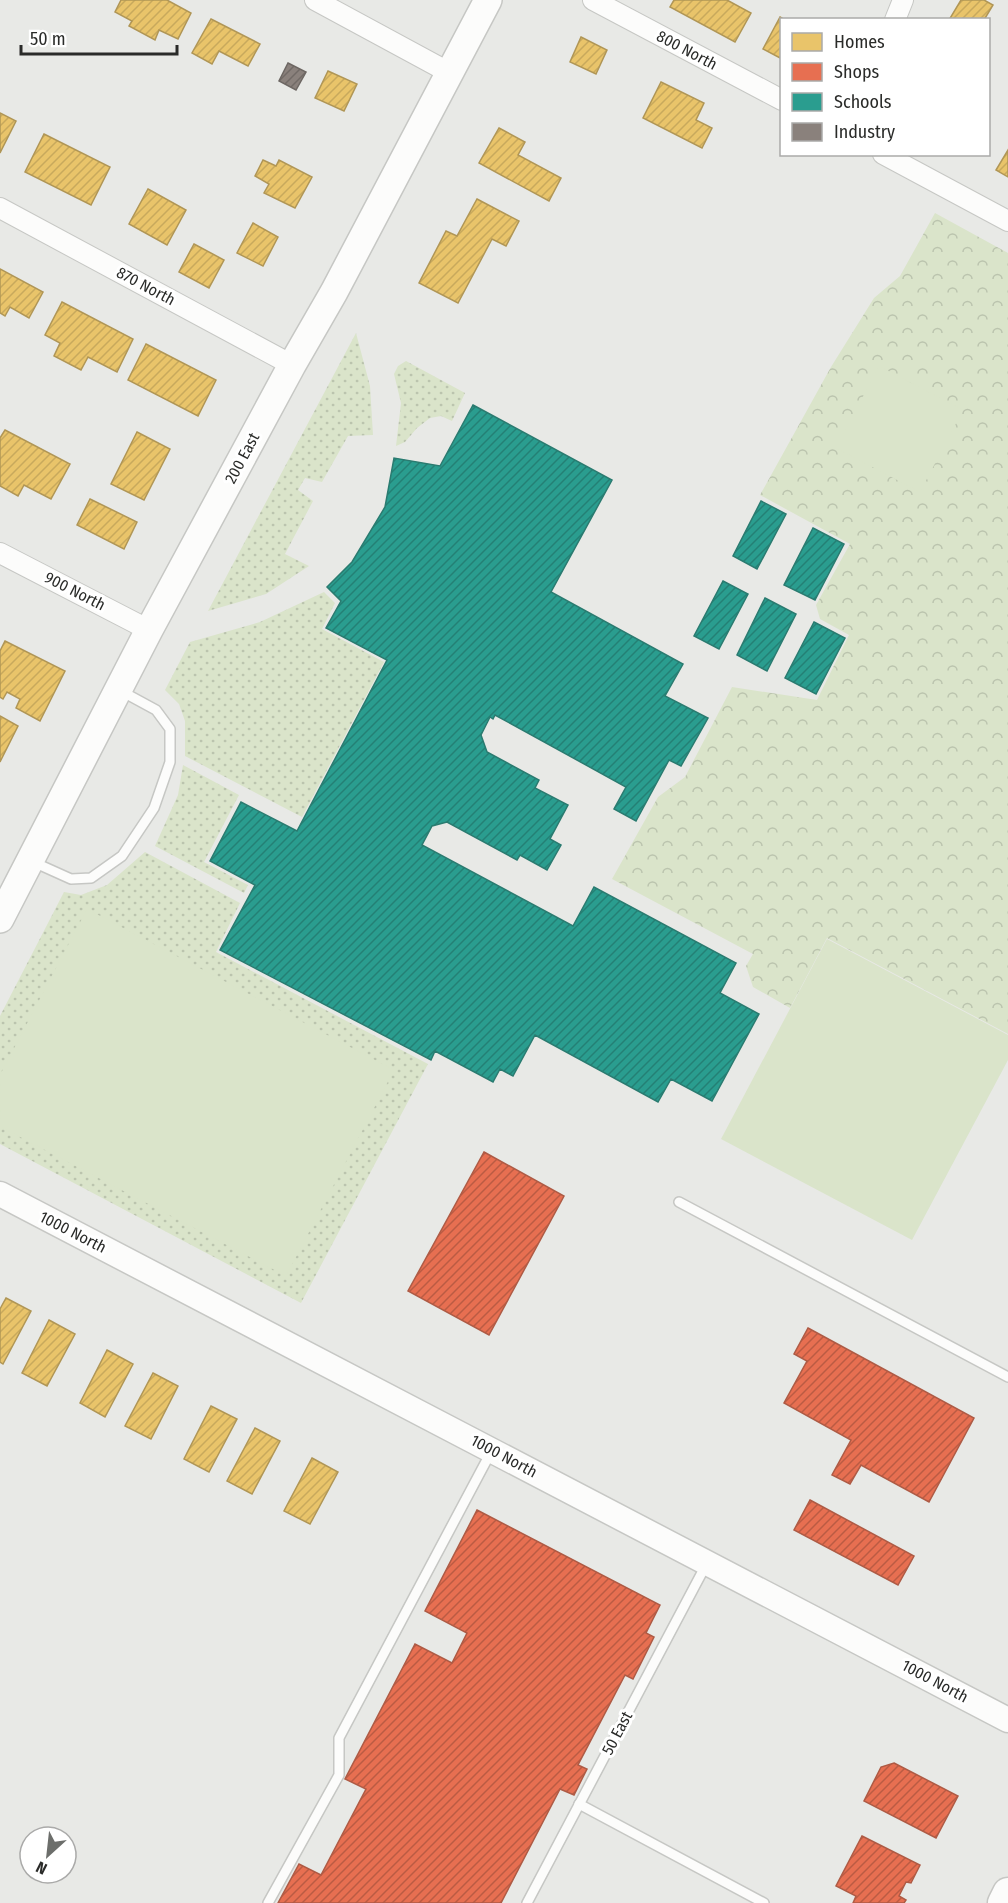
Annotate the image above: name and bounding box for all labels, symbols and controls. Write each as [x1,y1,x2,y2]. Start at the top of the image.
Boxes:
scale bar [21,18,177,56]
legend [780,18,990,156]
street label: 800 North [653,26,721,74]
text: 50 m [30,28,66,50]
text: Homes [834,31,885,53]
text: Shops [834,61,879,83]
text: Schools [834,91,892,113]
text: Industry [834,121,895,143]
street label: 870 North [113,263,179,309]
street label: 200 East [221,429,264,487]
street label: 900 North [41,568,109,614]
street label: 1000 North [36,1207,110,1257]
street label: 1000 North [468,1431,540,1481]
street label: 1000 North [899,1656,971,1706]
street label: 50 East [598,1707,637,1758]
north arrow [18,1825,78,1885]
text: N [33,1857,50,1879]

